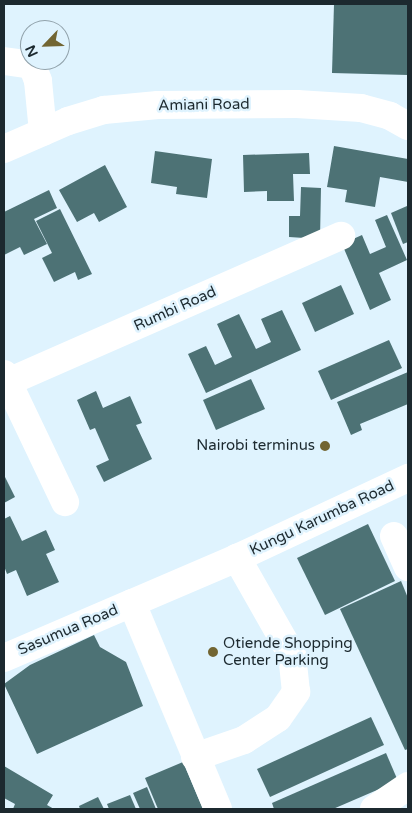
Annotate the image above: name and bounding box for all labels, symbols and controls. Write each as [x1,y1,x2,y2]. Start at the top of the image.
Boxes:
north arrow [20,20,70,70]
text: N [22,42,42,59]
street label: Amiani Road [158,95,250,115]
street label: Rumbi Road [131,283,219,335]
place label: Nairobi terminus [196,437,315,455]
marker: Nairobi terminus [319,440,331,452]
street label: Kungu Karumba Road [247,477,397,559]
street label: Sasumua Road [15,601,121,659]
place label: Otiende Shopping Center Parking [223,634,353,669]
marker: Otiende Shopping Center Parking [207,646,219,658]

